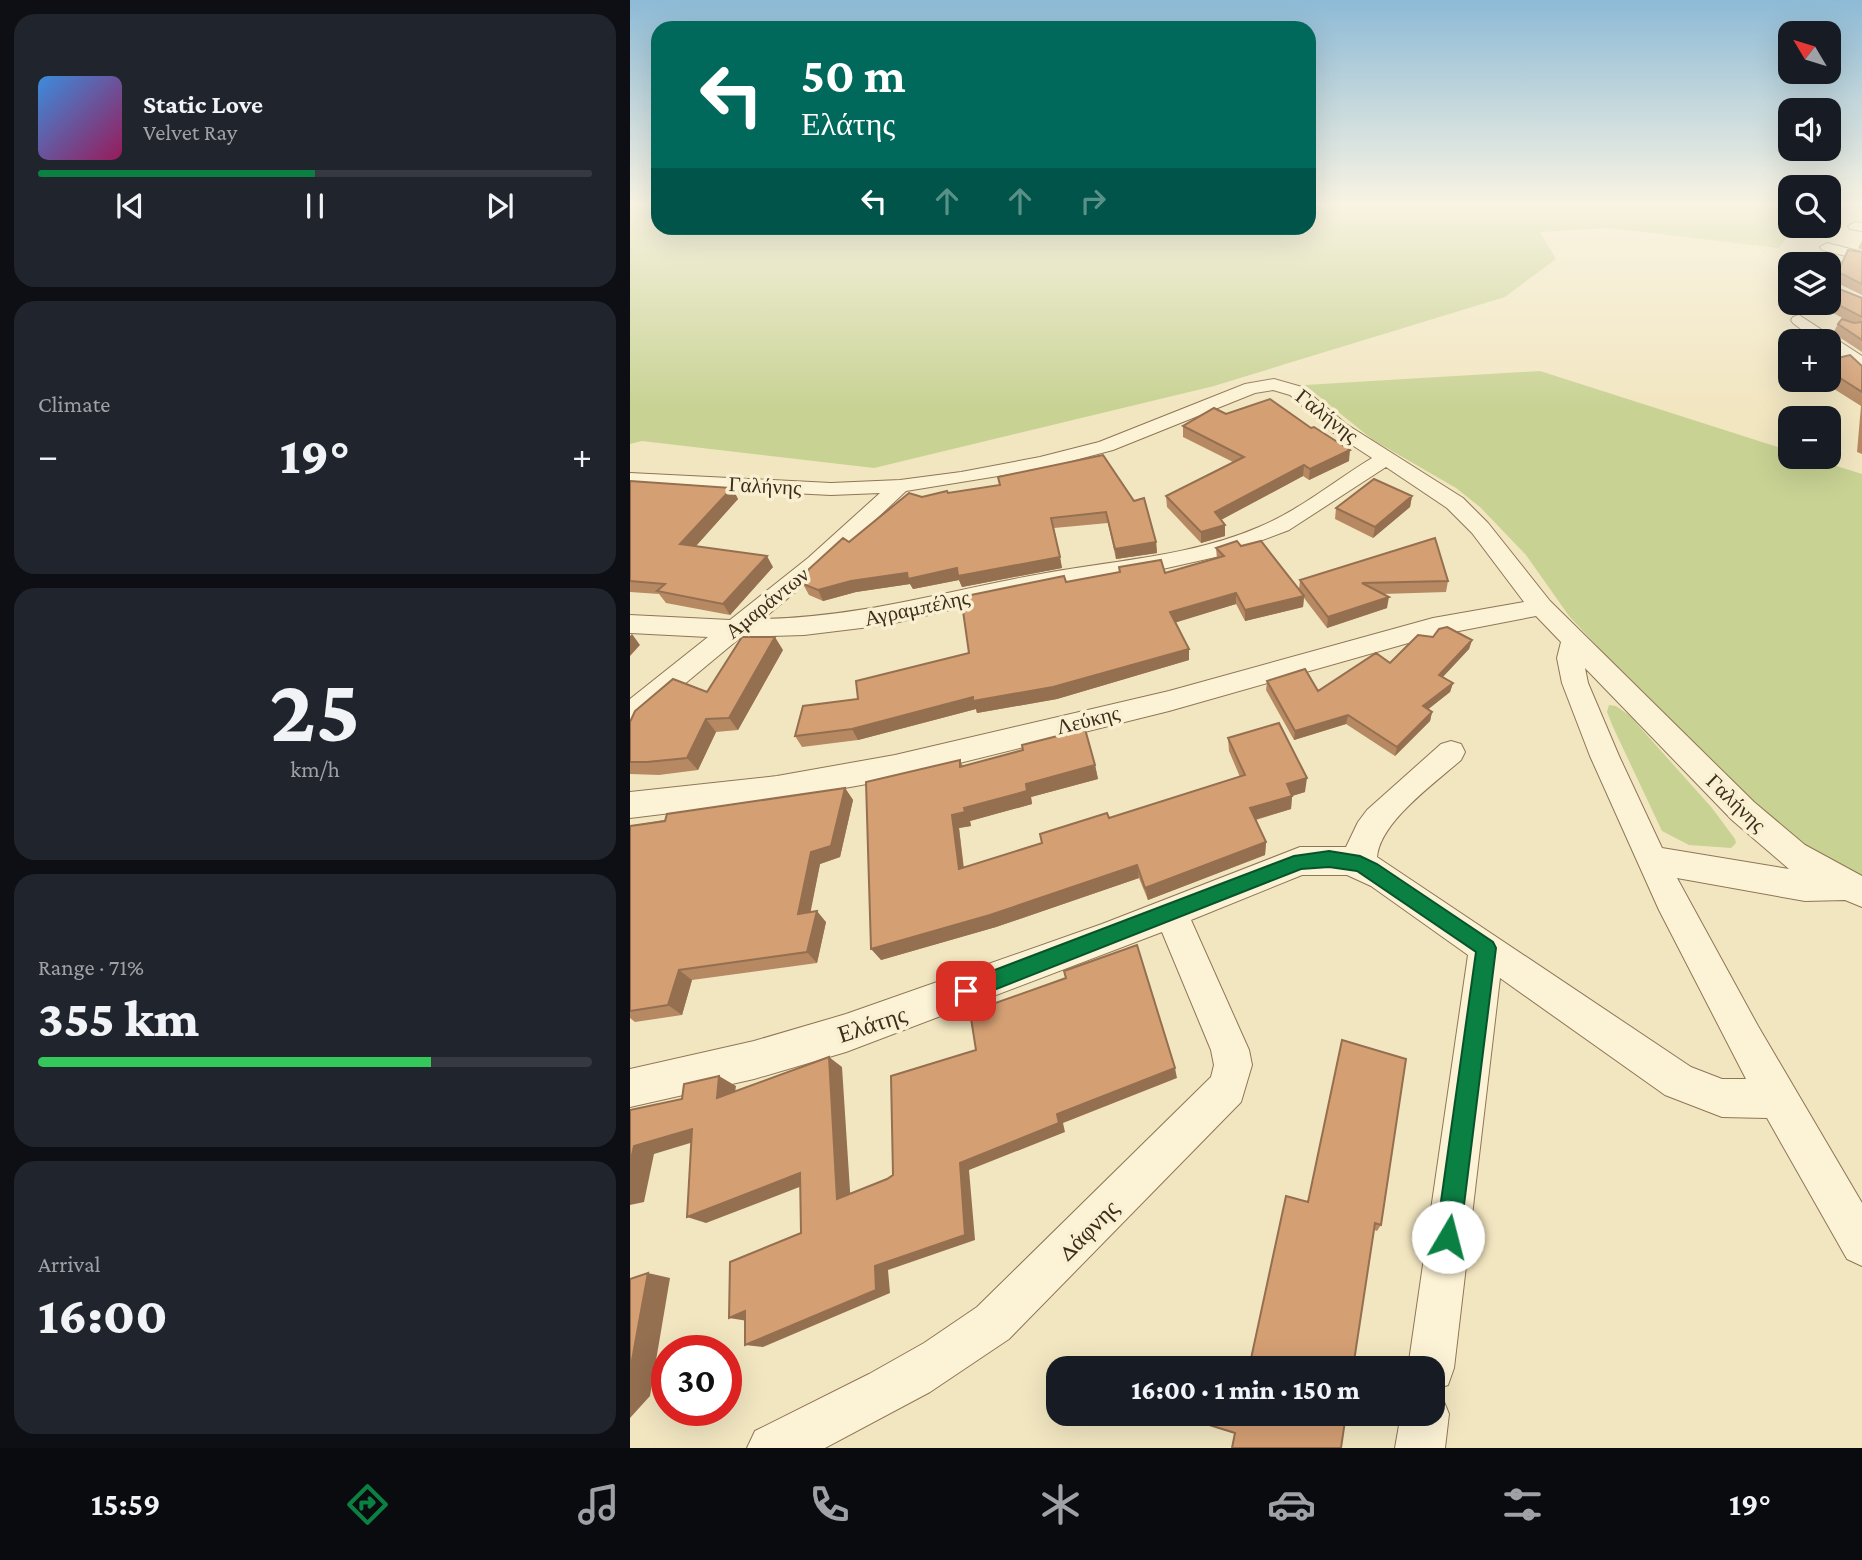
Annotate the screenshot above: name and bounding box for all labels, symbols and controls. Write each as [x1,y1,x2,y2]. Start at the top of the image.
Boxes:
north arrow [1778,21,1841,84]
map controls [1778,21,1841,469]
text: 50 m [801,48,906,103]
icon: left [686,49,777,140]
text: Static Love [143,90,263,119]
button: sound [1778,98,1841,161]
text: Ελάτης [801,106,895,142]
text: Velvet Ray [143,119,237,145]
button: search [1778,175,1841,238]
icon: left [855,182,893,220]
icon: ahead [928,182,966,220]
icon: ahead [1001,182,1039,220]
icon: right [1074,182,1112,220]
icon: previous [111,187,149,225]
icon: pause [296,187,334,225]
icon: next [481,187,519,225]
button: layers [1778,252,1841,315]
button: + [1778,329,1841,392]
street label: Γαλήνης [1291,384,1364,448]
text: Climate [38,391,110,417]
button: − [1778,406,1841,469]
text: 19° [280,426,350,484]
text: − [38,434,58,476]
text: + [572,434,592,476]
street label: Γαλήνης [728,472,803,500]
street label: Αμαράντων [721,562,813,644]
street label: Αγραμπέλης [862,585,972,631]
text: 25 [270,659,361,761]
street label: Λεύκης [1054,700,1123,739]
text: km/h [290,756,340,782]
street label: Γαλήνης [1701,769,1771,837]
text: Range · 71% [38,954,144,980]
pin [936,961,996,1021]
icon: arrive [947,972,985,1010]
text: 355 km [38,989,199,1047]
street label: Ελάτης [834,1000,910,1048]
street label: Δάφνης [1052,1194,1124,1266]
position arrow [1411,1200,1485,1274]
text: Arrival [38,1251,101,1277]
text: 16:00 [38,1286,168,1344]
speed limit sign: 30 [651,1335,742,1426]
text: 16:00 · 1 min · 150 m [1131,1376,1360,1405]
icon: directions [343,1480,392,1529]
icon: music [574,1480,623,1529]
icon: phone [805,1480,854,1529]
icon: climate [1036,1480,1085,1529]
icon: car [1267,1480,1316,1529]
icon: filters [1498,1480,1547,1529]
text: 15:59 [91,1486,160,1522]
text: 19° [1729,1486,1771,1522]

